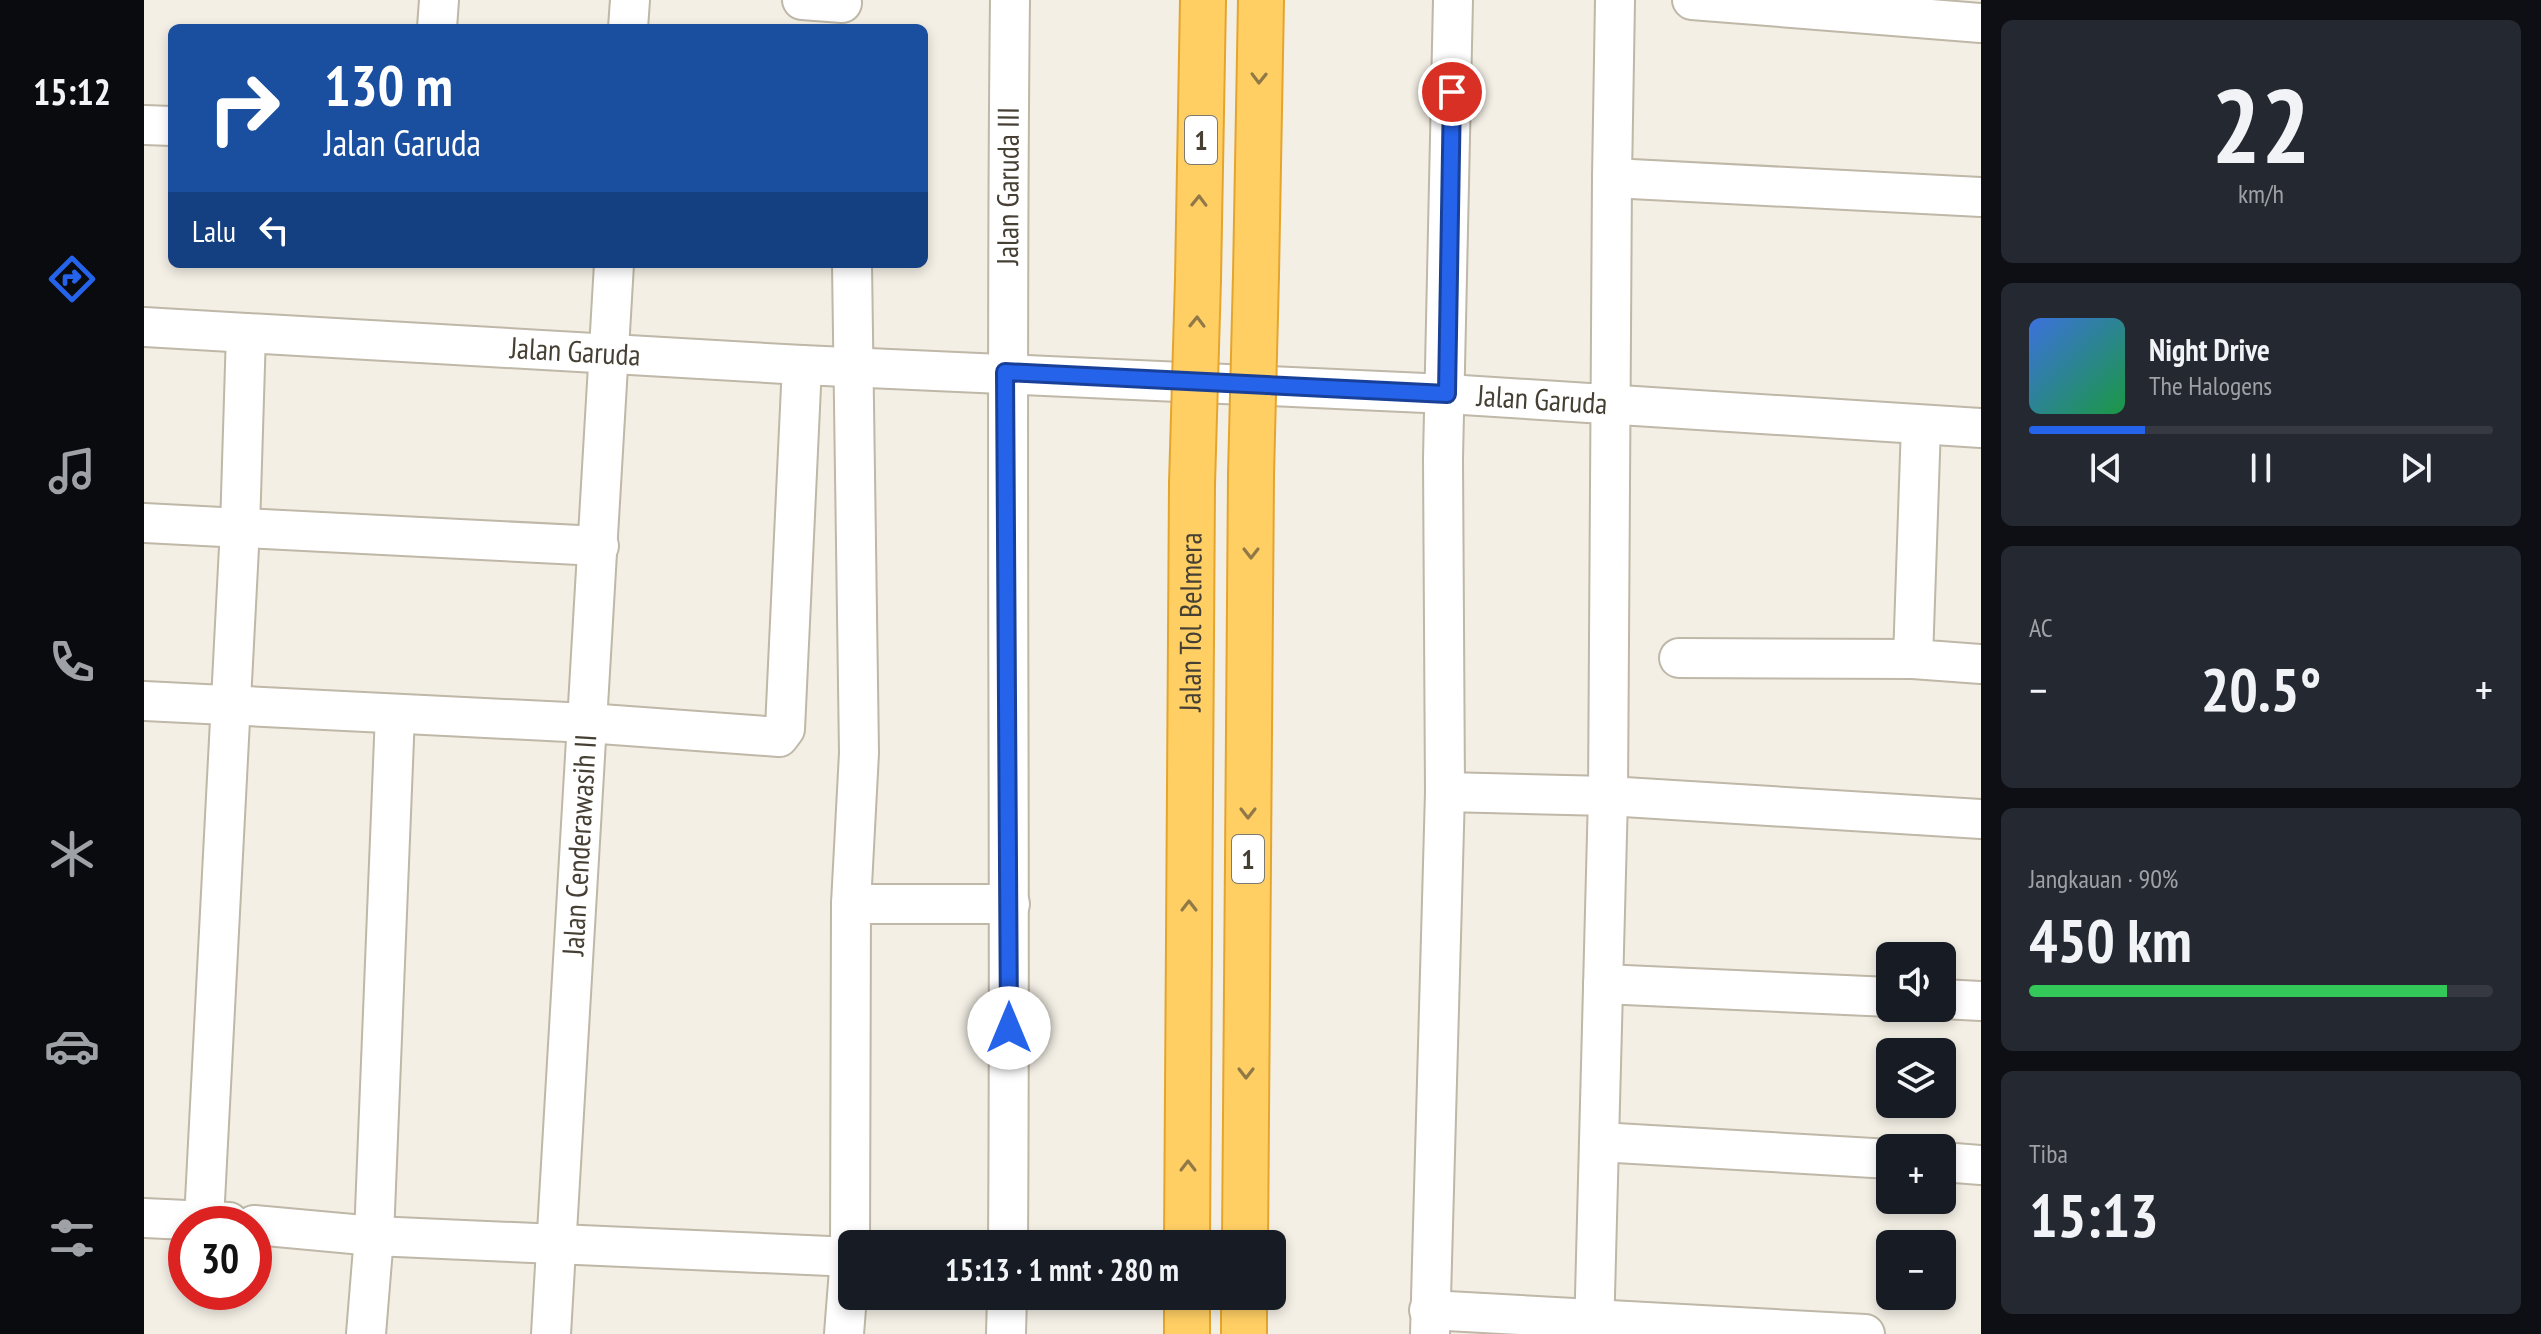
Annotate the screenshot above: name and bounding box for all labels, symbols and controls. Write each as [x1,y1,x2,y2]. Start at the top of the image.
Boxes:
text: 130 m [324,49,453,121]
icon: right [192,56,296,160]
text: 22 [2211,57,2311,192]
pin [1418,58,1486,126]
text: 15:12 [33,68,111,115]
icon: arrive [1430,70,1474,114]
one-way arrow [1251,72,1268,85]
street label: Jalan Garuda III [987,107,1027,266]
road number: 1 [1185,116,1217,164]
text: Jalan Garuda [324,119,481,166]
text: km/h [2238,177,2284,210]
one-way arrow [1191,194,1208,207]
icon: left [252,208,296,252]
text: Lalu [192,211,236,250]
icon: directions [44,251,100,307]
one-way arrow [1188,315,1205,328]
street label: Jalan Garuda [508,327,642,374]
text: Night Drive [2149,330,2270,369]
text: The Halogens [2149,369,2272,402]
street label: Jalan Garuda [1475,375,1609,422]
icon: music [44,443,100,499]
icon: previous [2084,446,2128,490]
icon: pause [2239,446,2283,490]
icon: next [2394,446,2438,490]
street label: Jalan Tol Belmera [1169,532,1210,713]
one-way arrow [1242,547,1260,560]
text: AC [2029,611,2053,644]
icon: phone [44,634,100,690]
text: 20.5° [2201,650,2321,728]
text: − [2029,661,2047,718]
text: + [2475,661,2493,718]
street label: Jalan Cenderawasih II [552,733,604,958]
one-way arrow [1240,807,1257,820]
icon: climate [44,826,100,882]
road number: 1 [1232,835,1264,883]
text: Jangkauan · 90% [2029,862,2178,895]
one-way arrow [1180,899,1198,912]
text: 450 km [2029,901,2192,979]
map controls [1876,942,1956,1310]
button: sound [1876,942,1956,1022]
position arrow [967,986,1051,1070]
icon: car [44,1018,100,1074]
button: layers [1876,1038,1956,1118]
one-way arrow [1237,1067,1255,1080]
button: + [1876,1134,1956,1214]
text: Tiba [2029,1137,2068,1170]
one-way arrow [1179,1159,1197,1172]
text: 15:13 [2029,1176,2159,1254]
speed limit sign: 30 [168,1206,272,1310]
icon: filters [44,1210,100,1266]
button: − [1876,1230,1956,1310]
text: 15:13 · 1 mnt · 280 m [945,1250,1179,1289]

